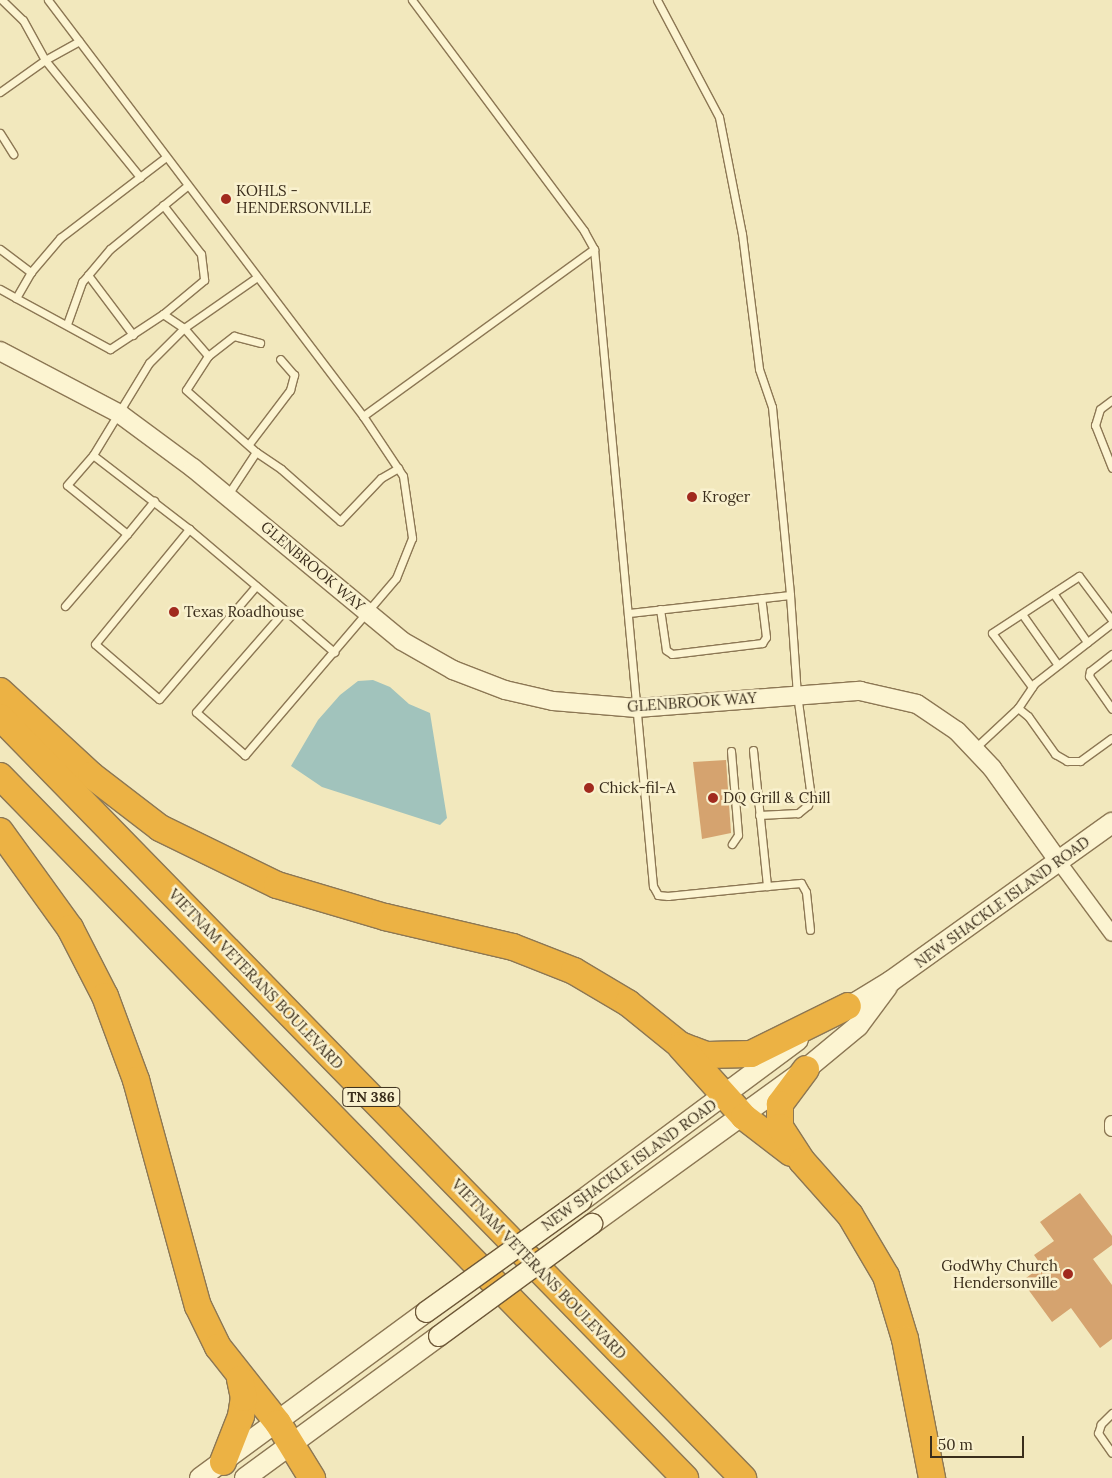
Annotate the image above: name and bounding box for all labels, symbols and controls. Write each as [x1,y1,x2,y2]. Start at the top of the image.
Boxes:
place label: KOHLS - HENDERSONVILLE [236,181,371,216]
marker: KOHLS - HENDERSONVILLE [220,193,232,205]
place label: Kroger [702,488,750,506]
marker: Kroger [686,491,698,503]
street label: GLENBROOK WAY [257,517,369,615]
place label: Texas Roadhouse [184,603,304,621]
marker: Texas Roadhouse [168,606,180,618]
street label: GLENBROOK WAY [627,688,757,716]
place label: Chick-fil-A [599,779,675,797]
marker: Chick-fil-A [583,782,595,794]
place label: DQ Grill & Chill [723,789,831,807]
marker: DQ Grill & Chill [707,792,719,804]
street label: NEW SHACKLE ISLAND ROAD [911,832,1093,972]
street label: VIETNAM VETERANS BOULEVARD [165,885,347,1073]
road number: TN 386 [341,1086,401,1108]
street label: NEW SHACKLE ISLAND ROAD [538,1095,720,1235]
street label: VIETNAM VETERANS BOULEVARD [448,1175,630,1363]
place label: GodWhy Church Hendersonville [941,1256,1058,1291]
marker: GodWhy Church Hendersonville [1062,1268,1074,1280]
scale bar [932,1426,1026,1458]
text: 50 m [938,1435,973,1454]

